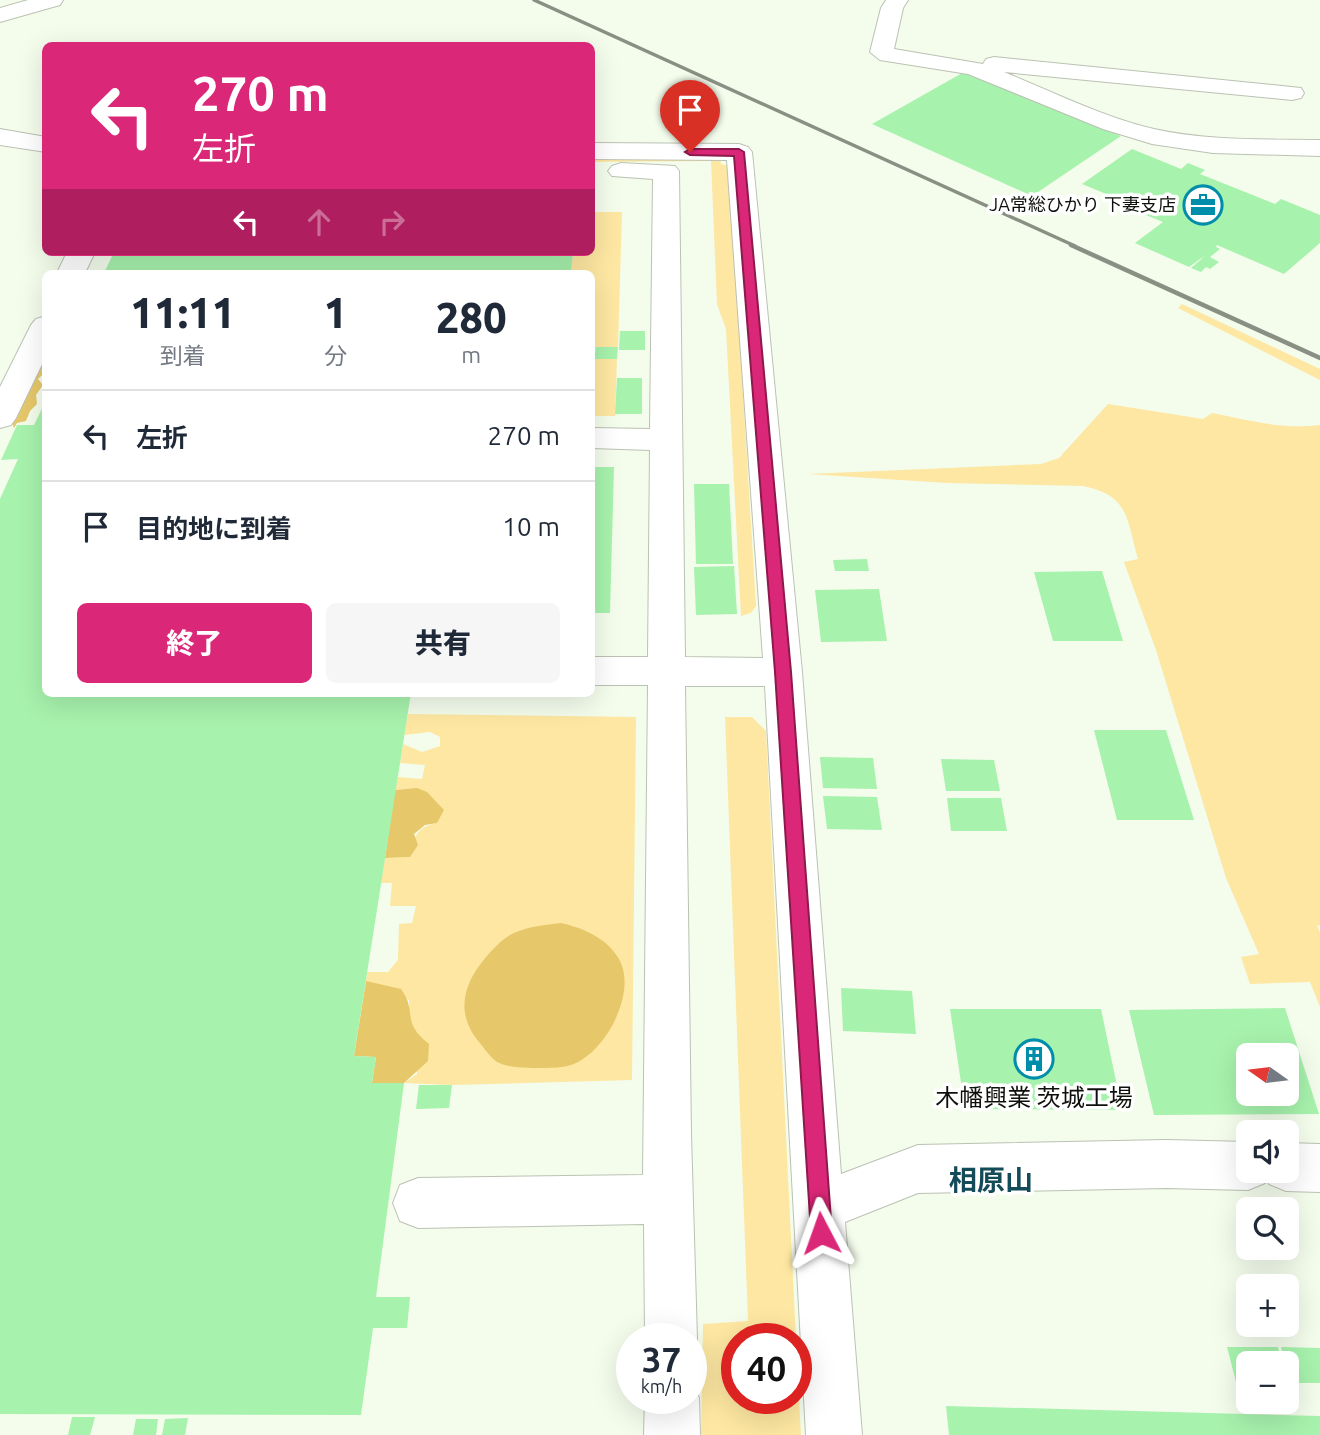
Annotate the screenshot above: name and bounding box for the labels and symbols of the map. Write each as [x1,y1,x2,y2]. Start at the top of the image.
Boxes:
pin [660,80,720,152]
office icon: JA常総ひかり 下妻支店 [1182,184,1224,226]
place label: JA常総ひかり 下妻支店 [989,194,1176,214]
building icon: 木幡興業 茨城工場 [1013,1038,1055,1080]
north arrow [1236,1043,1298,1106]
place label: 木幡興業 茨城工場 [935,1084,1133,1111]
district label: 相原山 [949,1164,1033,1195]
position arrow [784,1196,858,1270]
speed limit sign: 40 [721,1323,812,1414]

